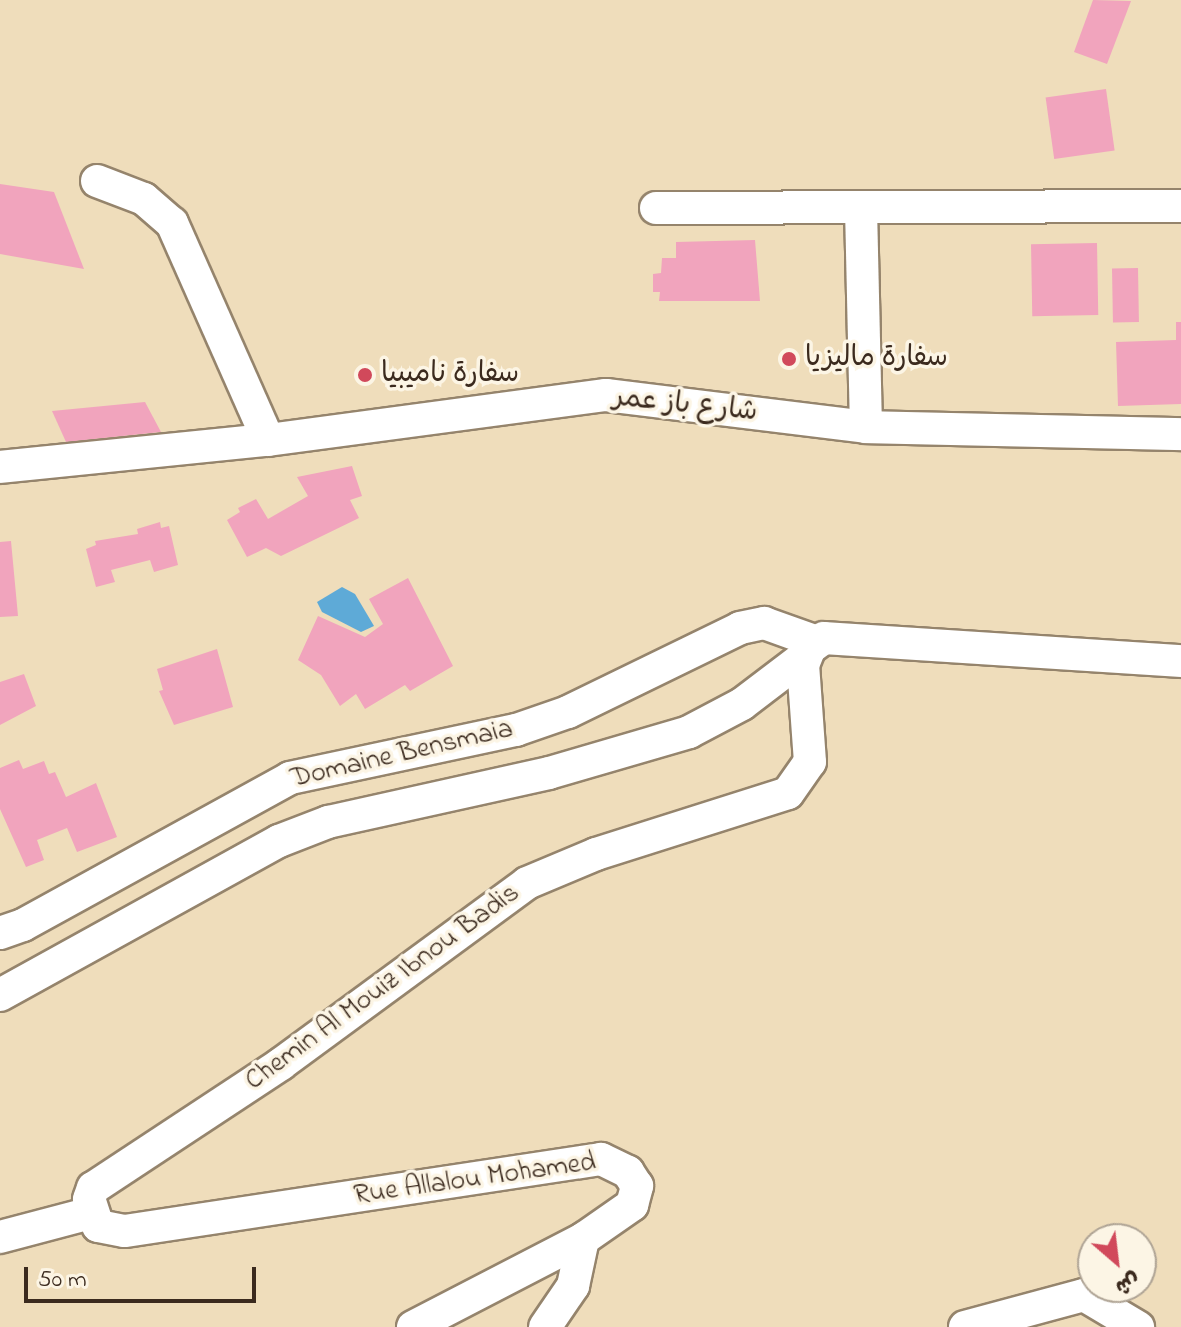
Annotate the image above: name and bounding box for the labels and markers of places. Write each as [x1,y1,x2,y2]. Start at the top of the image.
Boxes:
place label: سفارة ماليزيا [805,342,948,376]
marker: سفارة ماليزيا [780,350,798,368]
place label: سفارة ناميبيا [381,358,519,392]
marker: سفارة ناميبيا [356,366,374,384]

